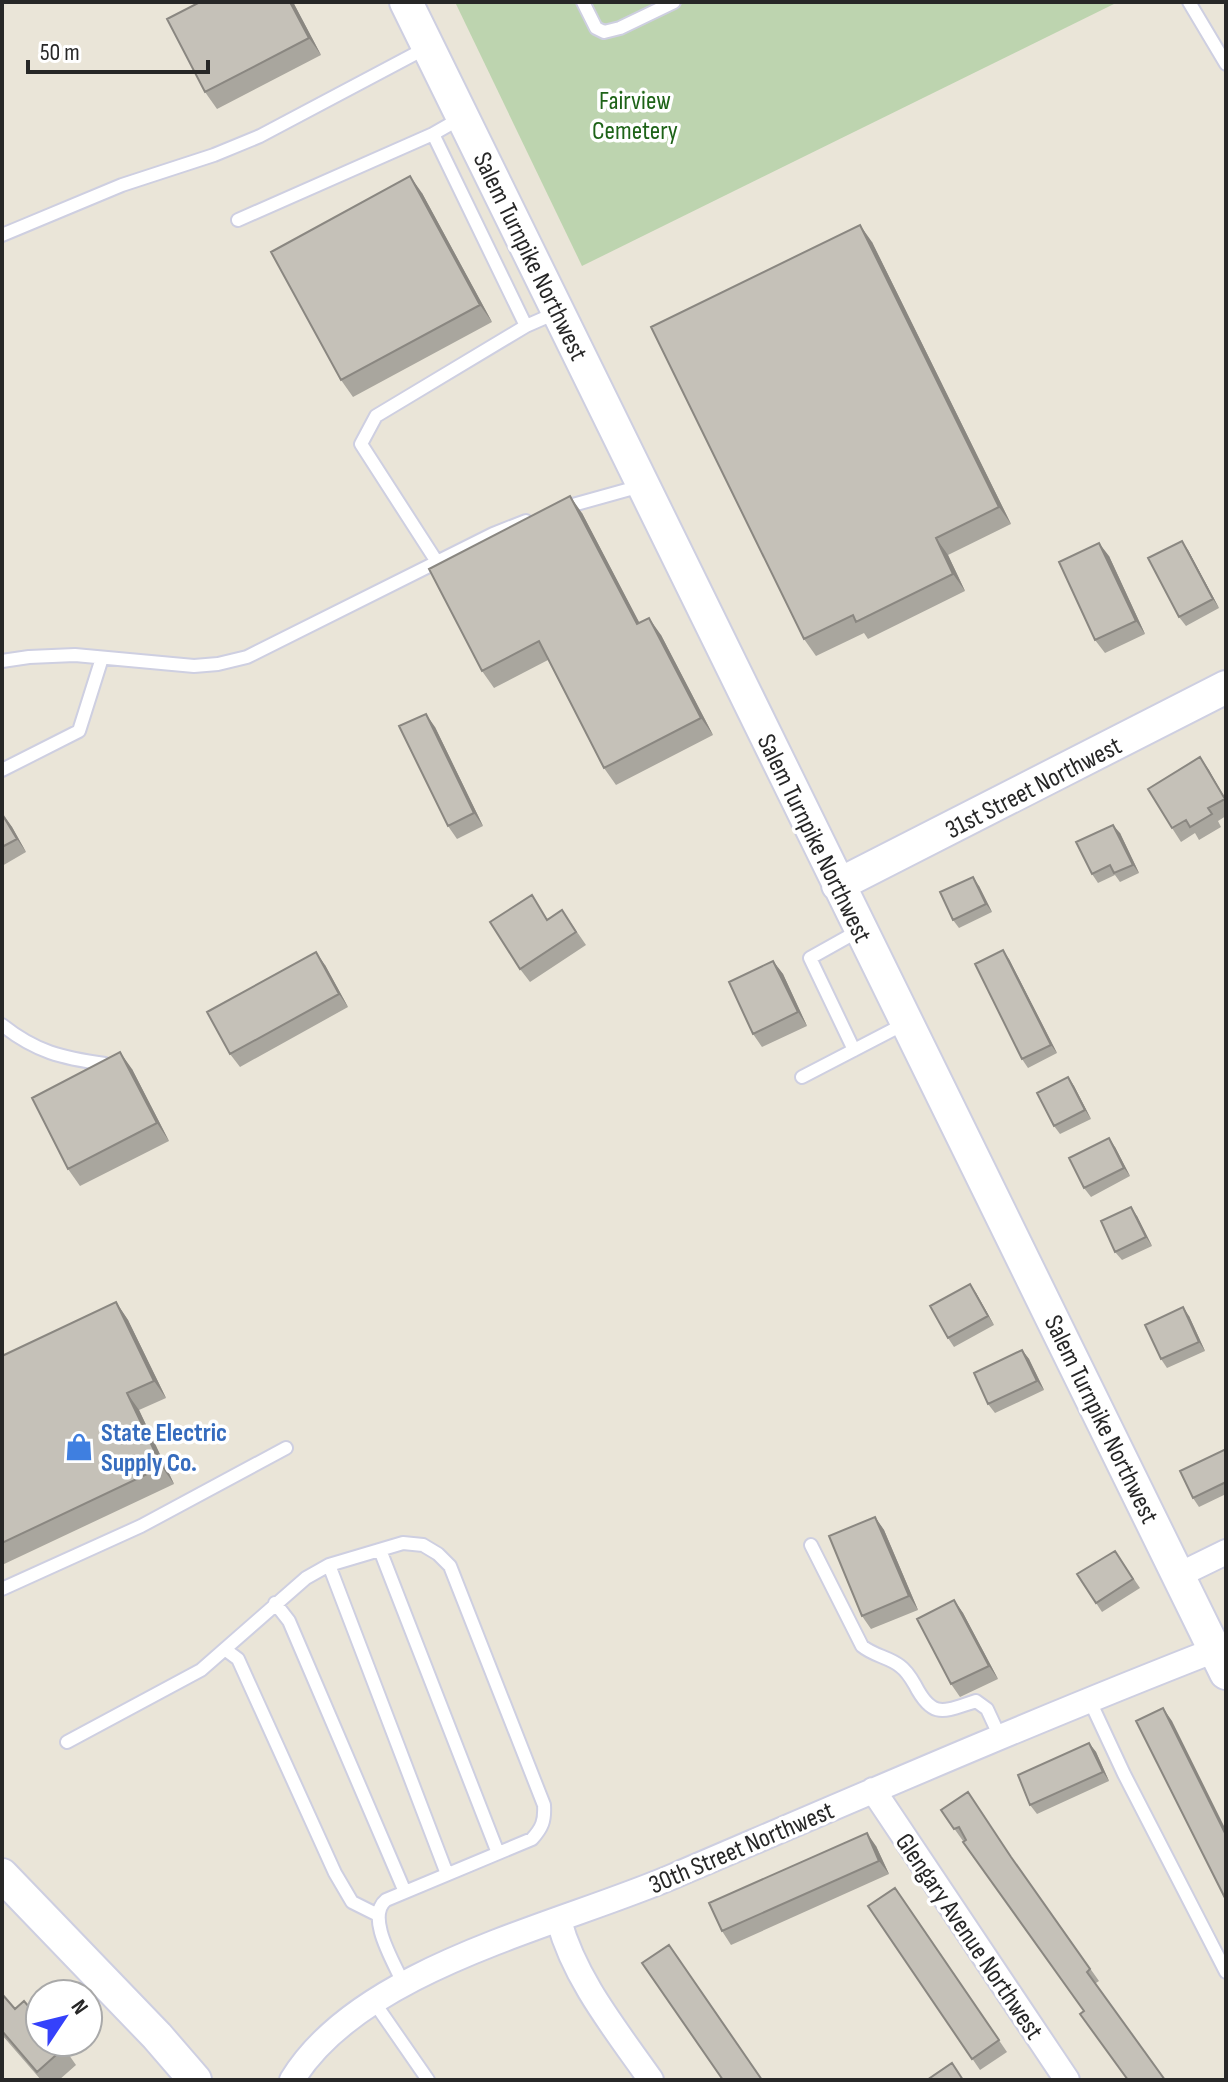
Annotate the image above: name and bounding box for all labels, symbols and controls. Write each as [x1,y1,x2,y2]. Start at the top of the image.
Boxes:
scale bar [28,24,208,74]
text: 50 m [40,38,80,67]
park label: Fairview Cemetery [592,86,678,147]
street label: Salem Turnpike Northwest [466,147,594,366]
street label: Salem Turnpike Northwest [750,729,878,948]
street label: 31st Street Northwest [940,731,1127,846]
street label: Salem Turnpike Northwest [1037,1310,1165,1529]
place label: State Electric Supply Co. [101,1418,227,1479]
shop icon: State Electric Supply Co. [64,1432,94,1462]
street label: 30th Street Northwest [645,1795,839,1901]
street label: Glengary Avenue Northwest [888,1828,1049,2046]
north arrow [24,1978,104,2058]
text: N [65,1995,94,2020]

